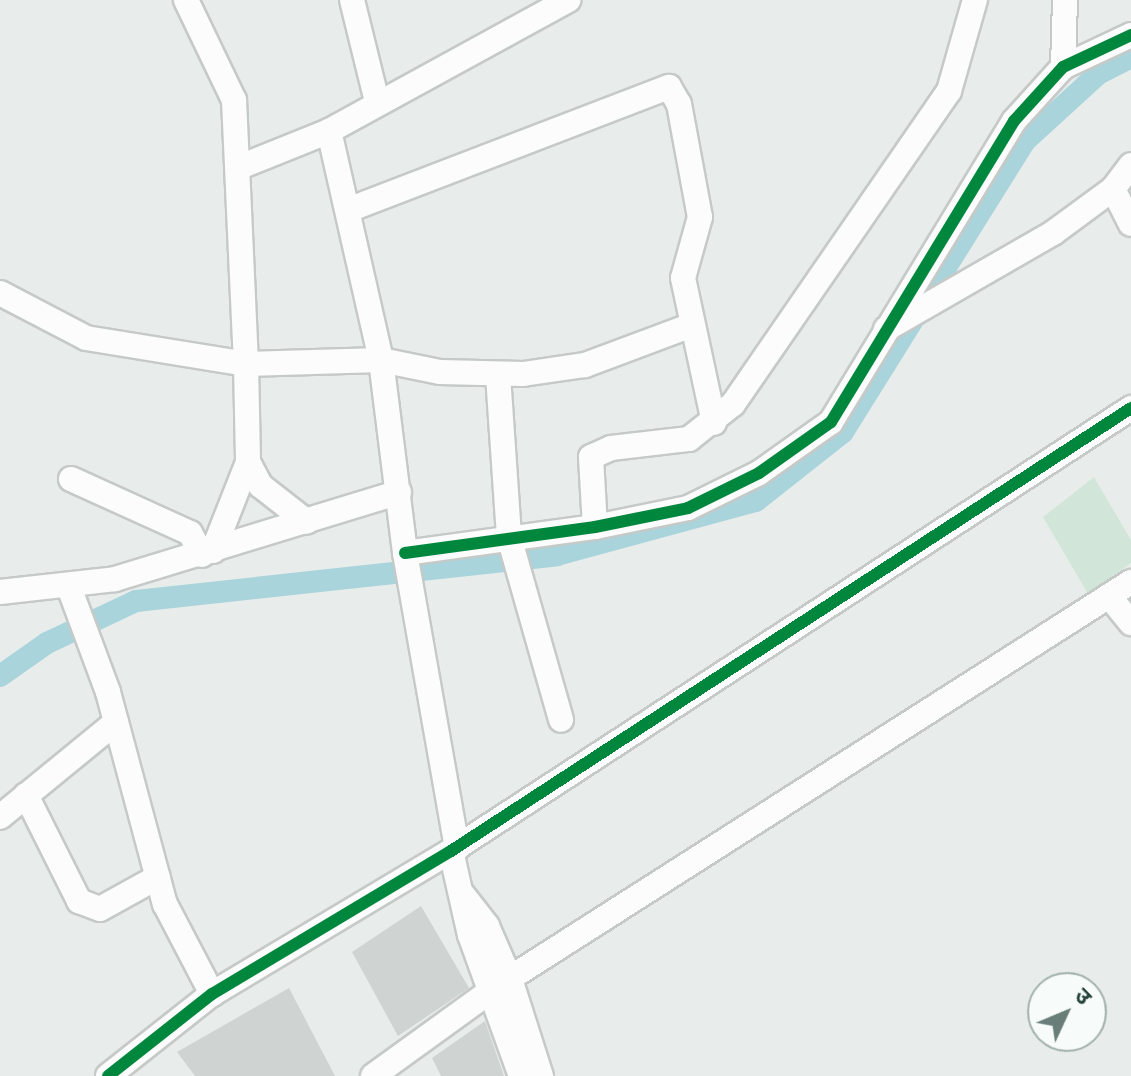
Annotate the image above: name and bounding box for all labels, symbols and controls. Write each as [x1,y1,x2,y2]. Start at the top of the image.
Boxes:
north arrow [1027,972,1107,1052]
text: उ [1069,982,1097,1010]

